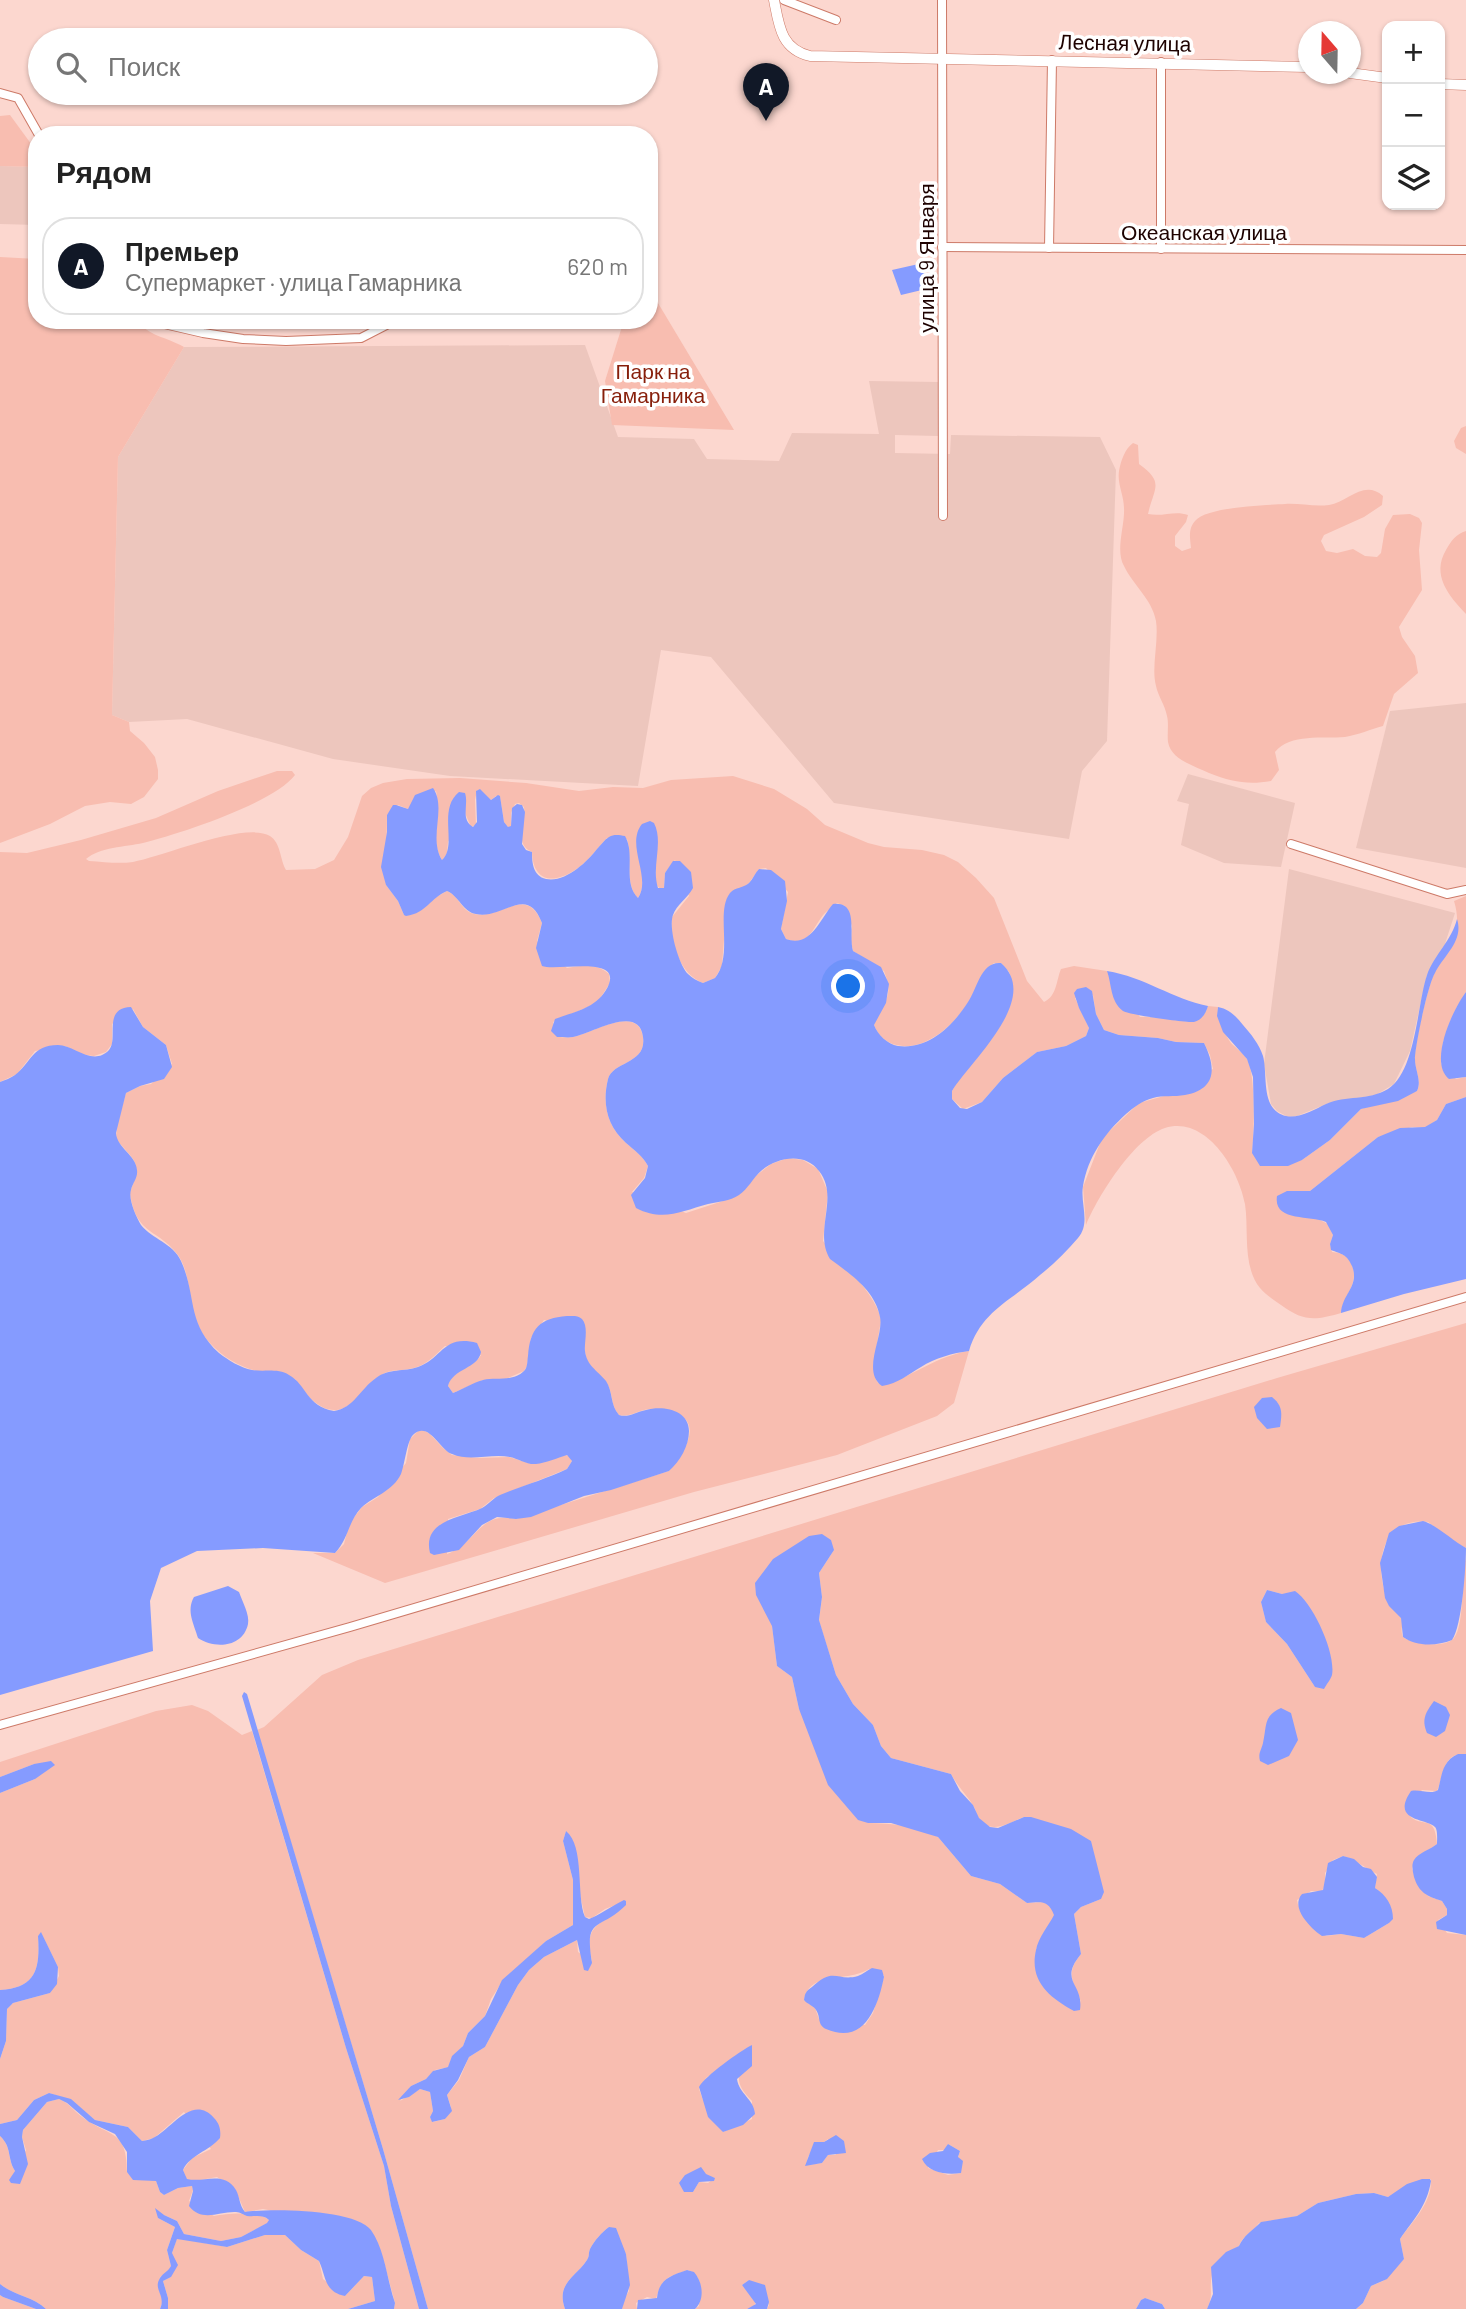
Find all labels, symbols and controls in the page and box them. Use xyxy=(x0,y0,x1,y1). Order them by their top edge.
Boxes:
north arrow xyxy=(1298,21,1361,84)
map controls xyxy=(1382,21,1445,210)
button: + xyxy=(1382,21,1445,84)
search box xyxy=(28,28,658,105)
street label: Лесная улица xyxy=(1059,28,1192,56)
icon: search xyxy=(52,48,90,86)
text: Поиск xyxy=(108,50,180,81)
pin: A xyxy=(743,63,789,121)
button: − xyxy=(1382,84,1445,147)
button: layers xyxy=(1382,147,1445,210)
text: Рядом xyxy=(56,153,152,189)
street label: улица 9 Января xyxy=(913,183,938,333)
street label: Океанская улица xyxy=(1121,219,1287,244)
text: Премьер xyxy=(125,235,239,266)
text: A xyxy=(73,252,89,280)
text: 620 m xyxy=(567,252,628,280)
text: Супермаркет · улица Гамарника xyxy=(125,268,462,296)
park label: Парк на Гамарника xyxy=(601,358,705,407)
your location xyxy=(831,969,865,1003)

